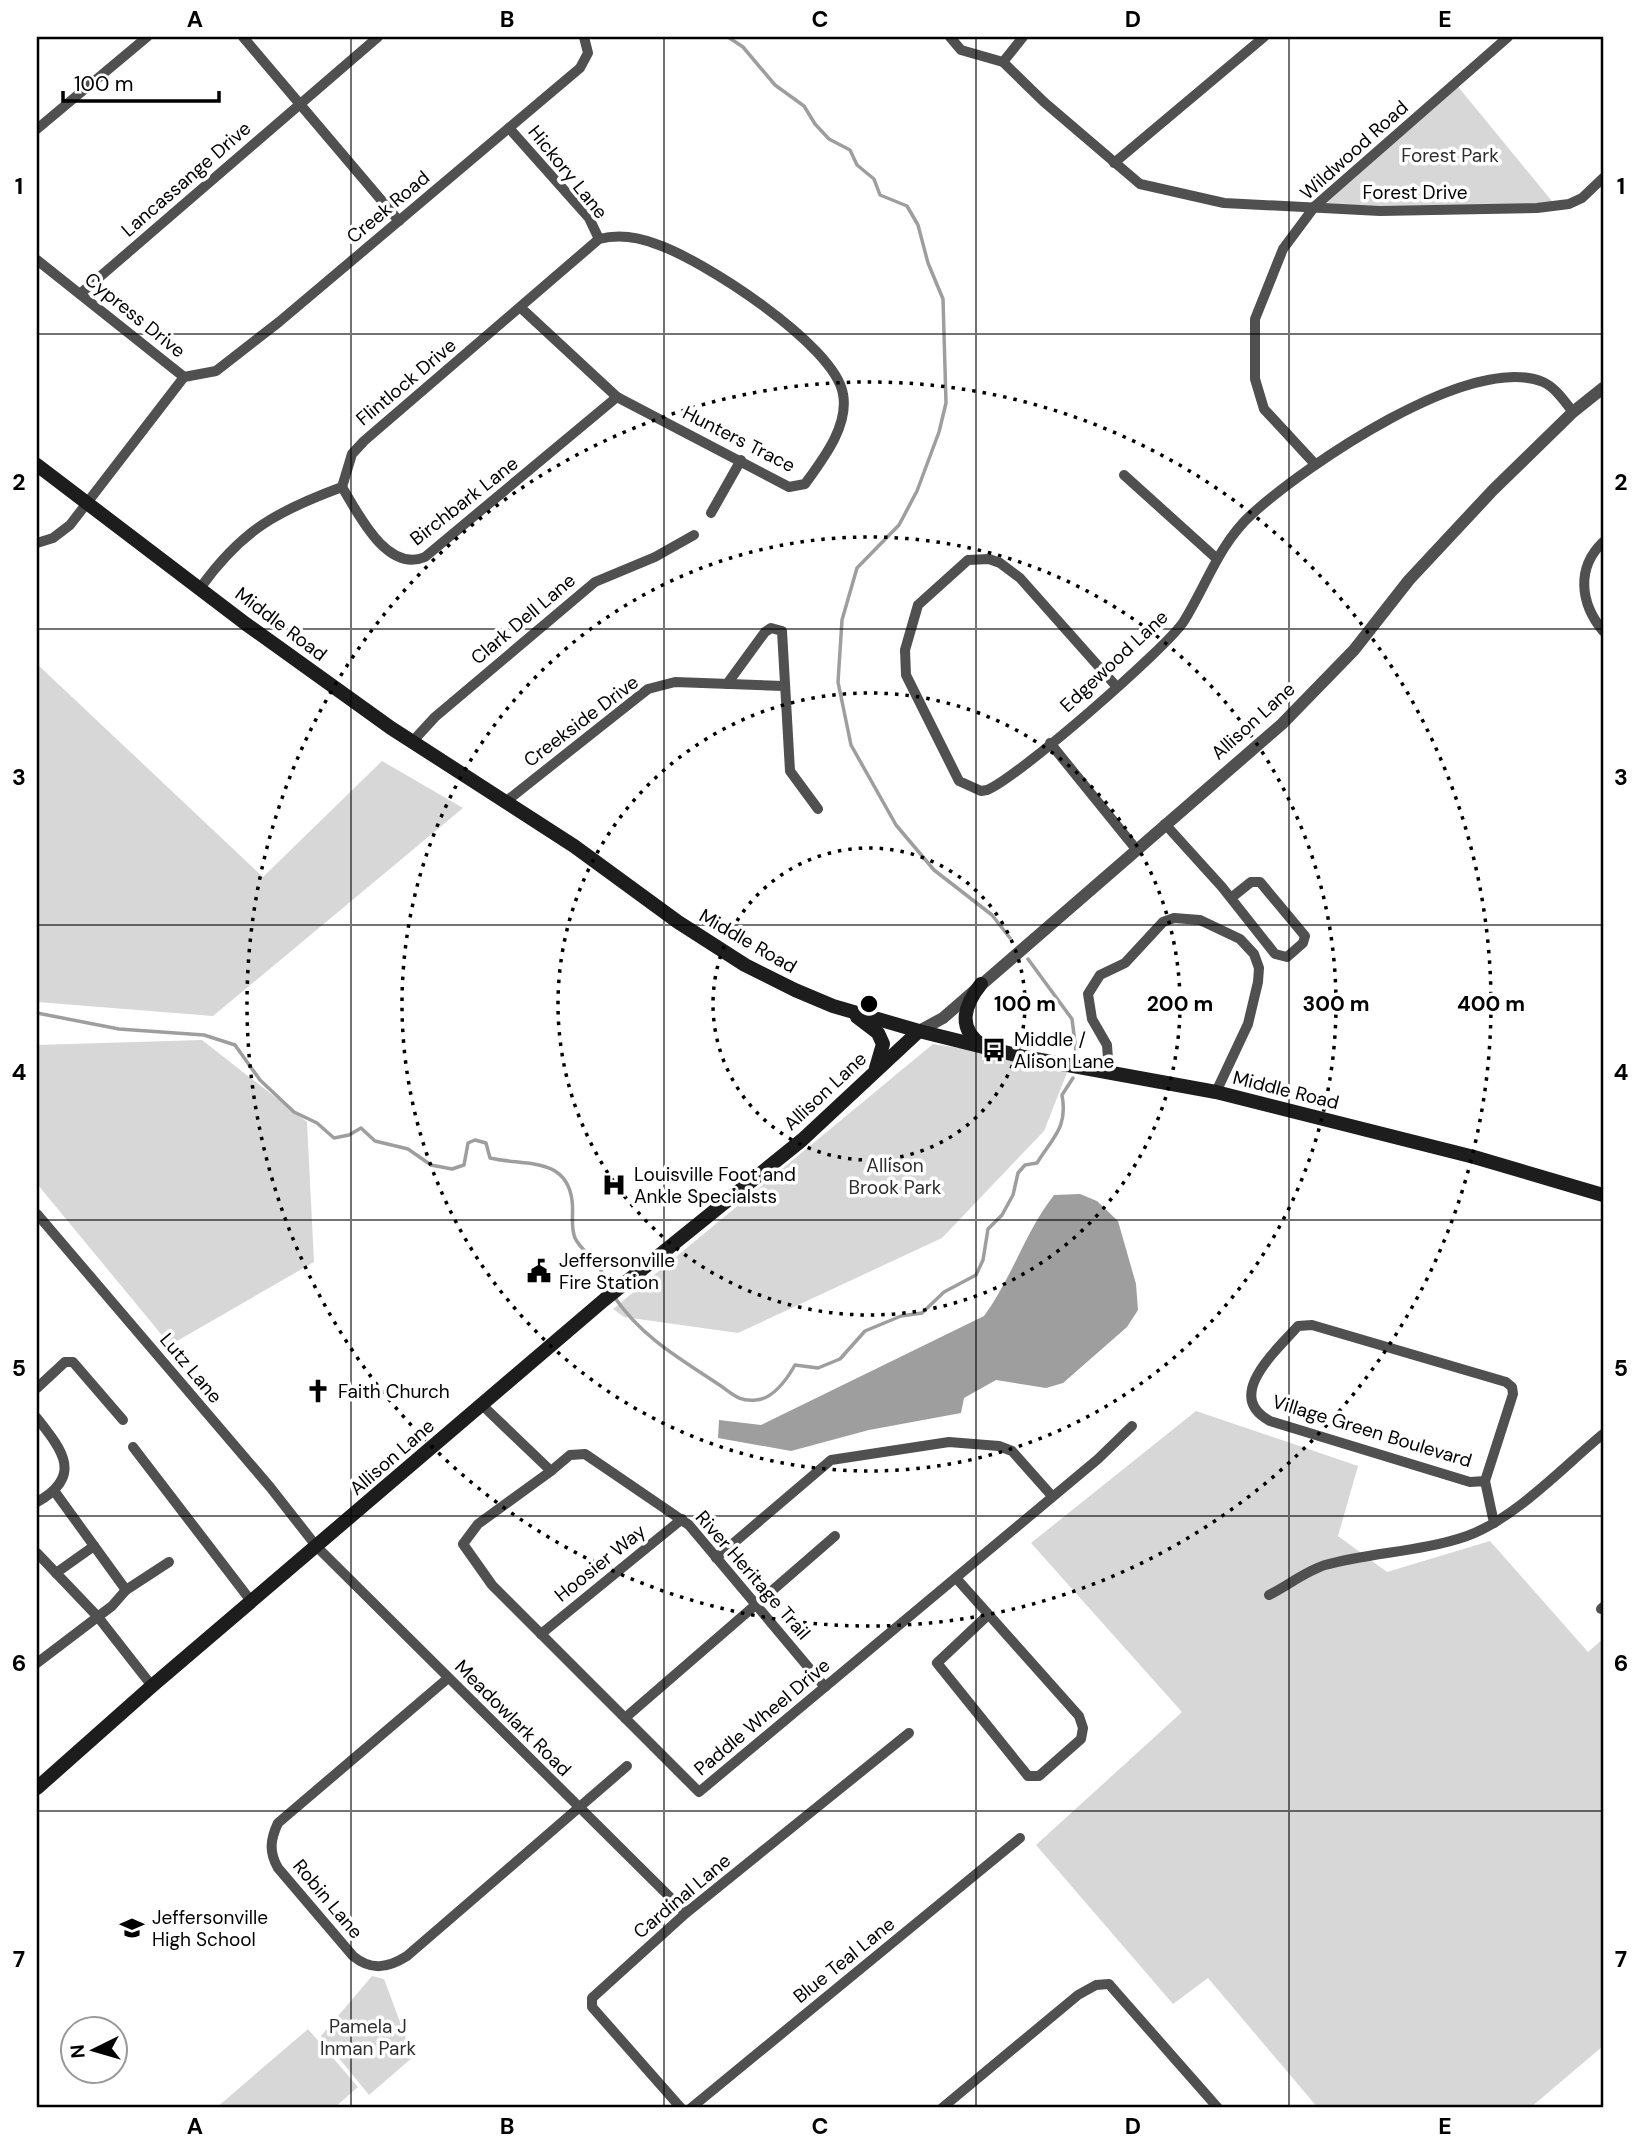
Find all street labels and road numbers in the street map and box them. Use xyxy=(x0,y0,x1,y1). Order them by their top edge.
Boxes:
street label: Wildwood Road xyxy=(1295,95,1413,205)
street label: Lancassange Drive xyxy=(116,116,256,242)
street label: Hickory Lane xyxy=(523,120,613,224)
street label: Creek Road xyxy=(341,165,435,249)
street label: Forest Drive xyxy=(1362,180,1468,205)
street label: Cypress Drive xyxy=(79,267,191,363)
street label: Flintlock Drive xyxy=(351,333,461,431)
street label: Hunters Trace xyxy=(679,400,799,478)
street label: Birchbark Lane xyxy=(405,451,523,551)
street label: Clark Dell Lane xyxy=(465,568,581,670)
street label: Middle Road xyxy=(230,581,332,667)
street label: Edgewood Lane xyxy=(1055,604,1173,718)
street label: Creekside Drive xyxy=(518,670,644,772)
street label: Allison Lane xyxy=(1206,677,1300,765)
street label: Middle Road xyxy=(695,903,801,979)
street label: Allison Lane xyxy=(778,1046,872,1136)
street label: Middle Road xyxy=(1230,1065,1342,1115)
street label: Lutz Lane xyxy=(154,1328,228,1408)
street label: Village Green Boulevard xyxy=(1269,1389,1475,1473)
street label: Allison Lane xyxy=(344,1413,440,1501)
street label: River Heritage Trail xyxy=(690,1505,816,1645)
street label: Hoosier Way xyxy=(549,1518,651,1607)
street label: Paddle Wheel Drive xyxy=(689,1653,835,1781)
street label: Meadowlark Road xyxy=(449,1654,577,1782)
street label: Cardinal Lane xyxy=(628,1848,736,1944)
street label: Robin Lane xyxy=(287,1854,369,1944)
street label: Blue Teal Lane xyxy=(788,1911,900,2009)

